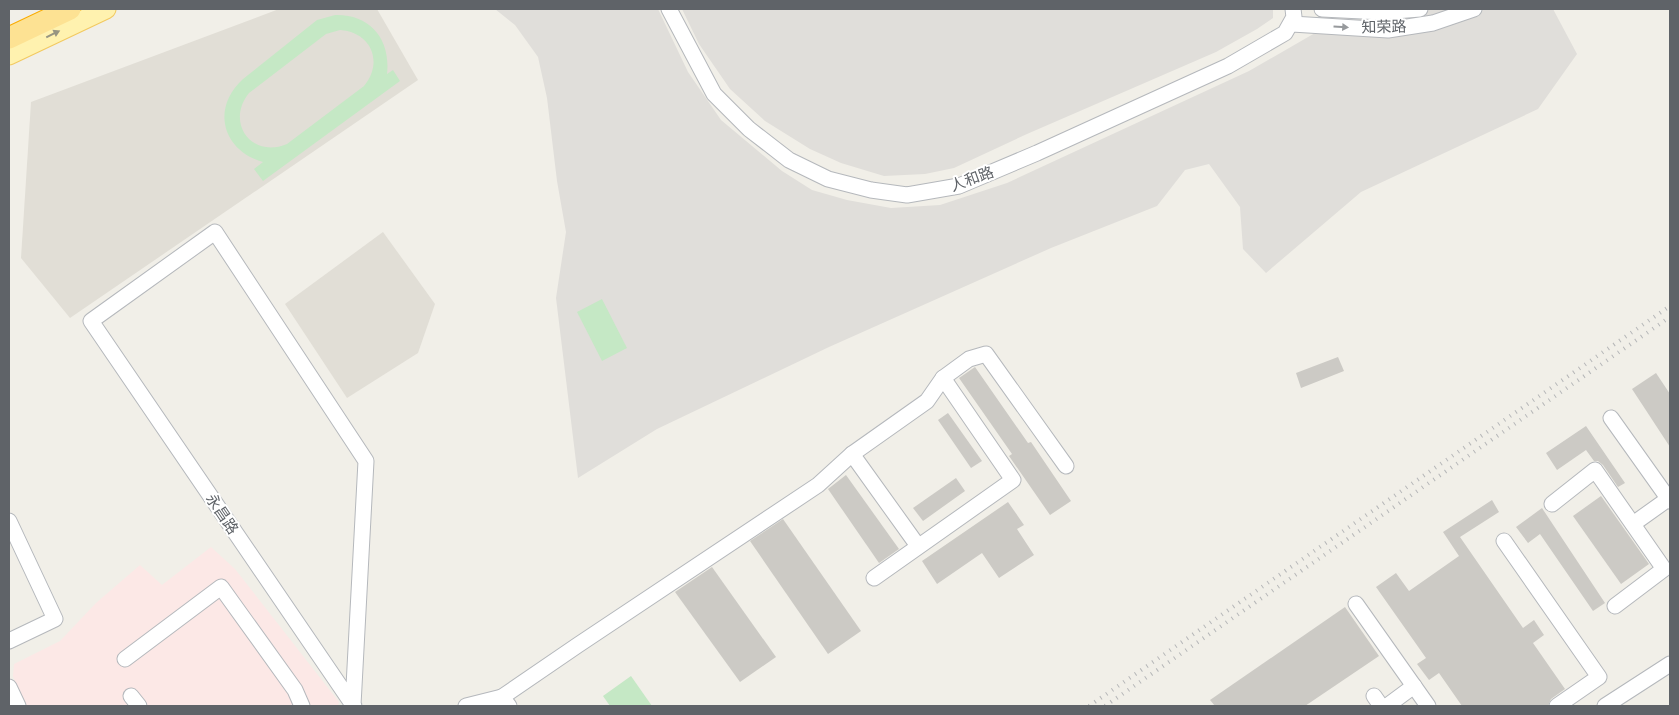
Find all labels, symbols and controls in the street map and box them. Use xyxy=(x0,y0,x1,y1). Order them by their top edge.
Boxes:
street label: 知荣路 xyxy=(1361,16,1407,37)
one-way arrow xyxy=(1333,23,1349,31)
one-way arrow xyxy=(46,30,60,38)
street label: 人和路 xyxy=(947,161,997,196)
street label: 永昌路 xyxy=(201,489,244,538)

